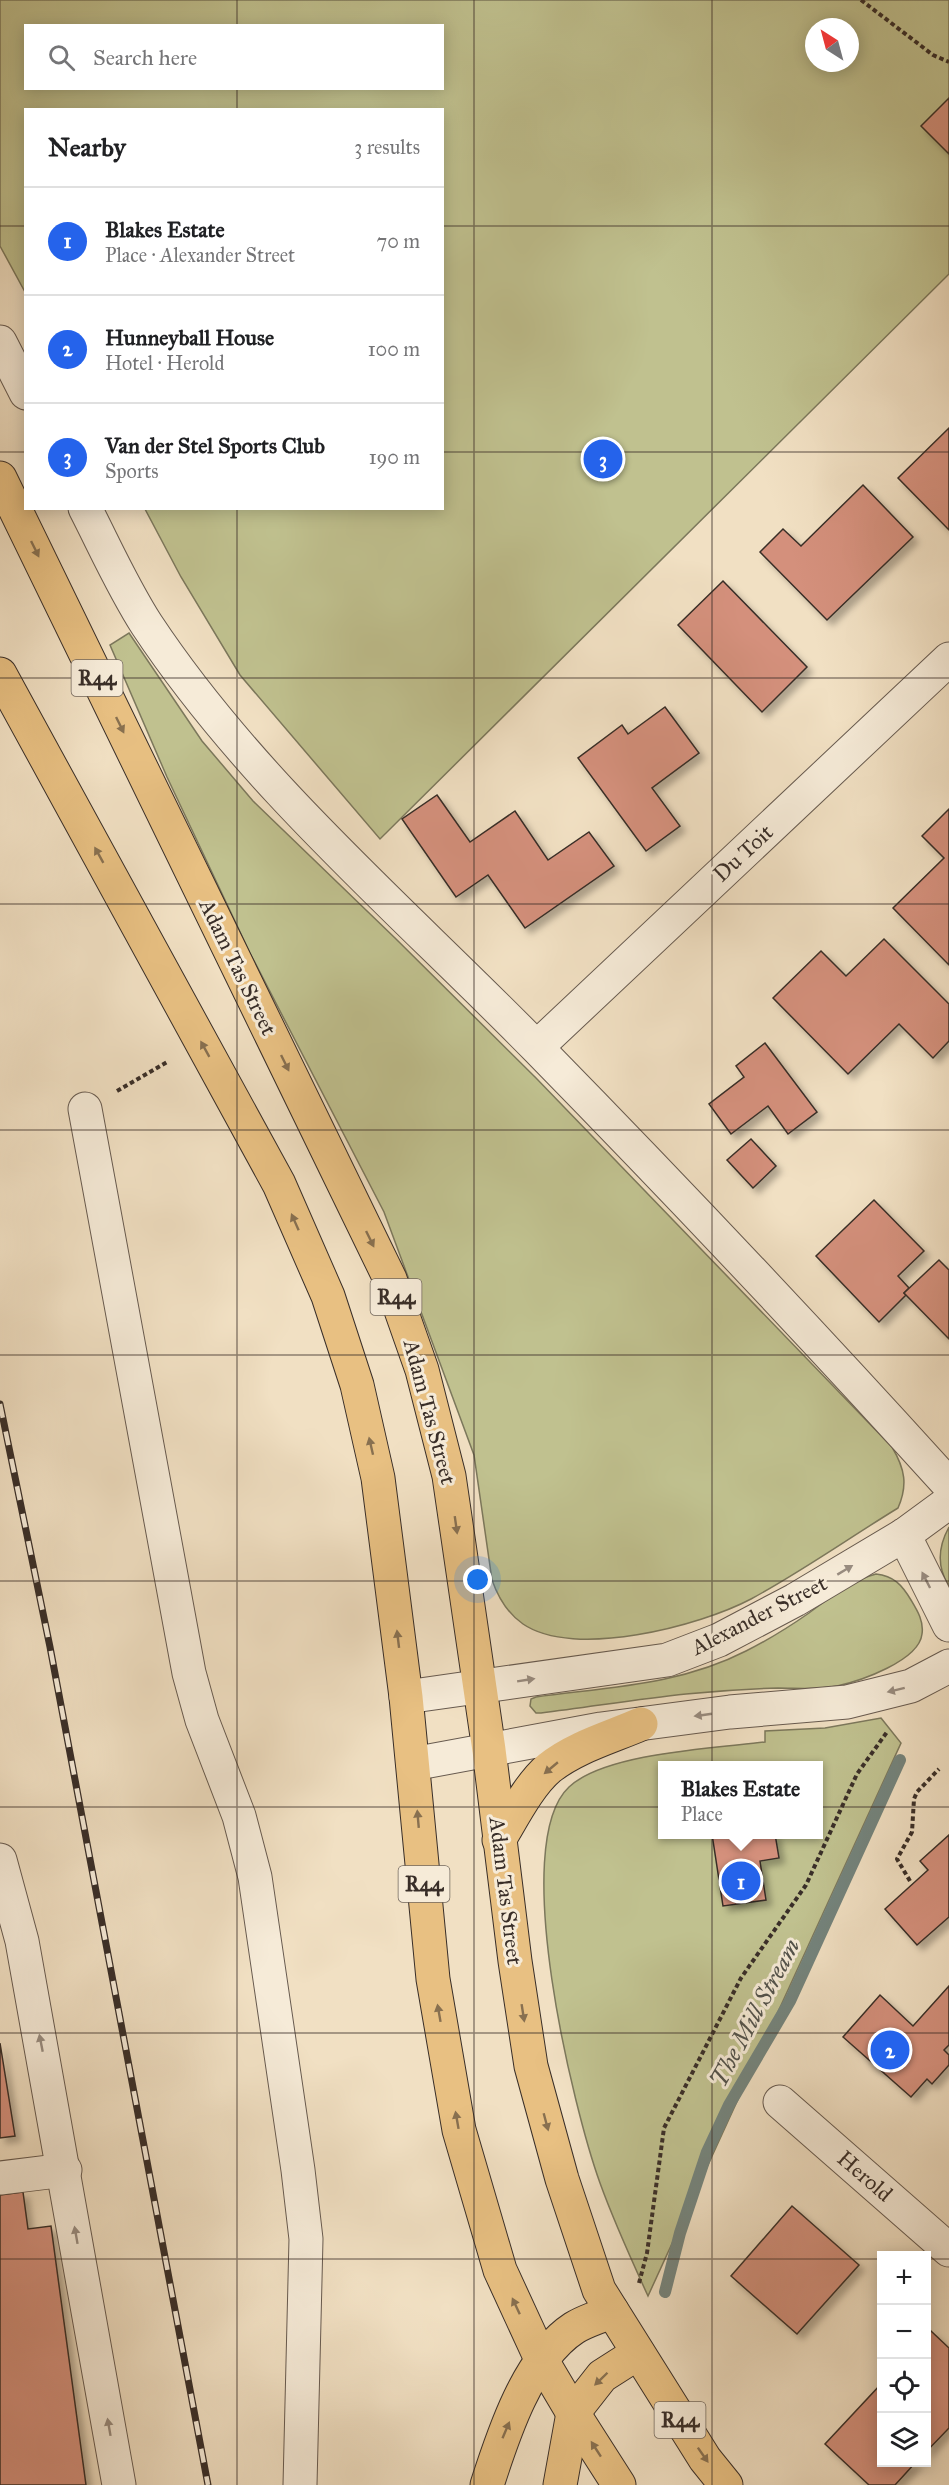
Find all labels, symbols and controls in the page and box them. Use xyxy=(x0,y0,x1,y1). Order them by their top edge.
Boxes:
north arrow xyxy=(805,18,859,72)
search box xyxy=(24,24,444,90)
icon: search xyxy=(45,41,78,74)
text: Search here xyxy=(93,44,197,71)
text: Nearby xyxy=(48,131,126,163)
text: 3 results xyxy=(354,135,420,159)
text: Blakes Estate xyxy=(105,216,225,243)
text: 1 xyxy=(64,229,71,253)
text: 70 m xyxy=(377,229,420,253)
text: Place · Alexander Street xyxy=(105,243,295,267)
text: Hunneyball House xyxy=(105,324,274,351)
text: 2 xyxy=(63,337,72,361)
text: 100 m xyxy=(368,337,420,361)
text: Hotel · Herold xyxy=(105,351,224,375)
text: Van der Stel Sports Club xyxy=(105,432,325,459)
pin: 3 xyxy=(584,436,622,482)
text: 3 xyxy=(64,445,72,469)
text: 190 m xyxy=(369,445,420,469)
text: Sports xyxy=(105,459,159,483)
one-way arrow xyxy=(30,541,39,558)
road number: R44 xyxy=(72,660,122,696)
one-way arrow xyxy=(115,716,125,733)
street label: Du Toit xyxy=(707,818,779,887)
one-way arrow xyxy=(94,846,104,863)
street label: Adam Tas Street xyxy=(193,893,283,1040)
one-way arrow xyxy=(200,1040,210,1057)
one-way arrow xyxy=(280,1055,290,1072)
one-way arrow xyxy=(290,1213,299,1231)
one-way arrow xyxy=(366,1230,375,1247)
road number: R44 xyxy=(370,1279,422,1315)
street label: Adam Tas Street xyxy=(397,1336,462,1488)
one-way arrow xyxy=(366,1436,375,1455)
one-way arrow xyxy=(451,1515,460,1534)
your location xyxy=(463,1565,492,1594)
one-way arrow xyxy=(837,1565,853,1576)
street label: Alexander Street xyxy=(686,1569,832,1661)
one-way arrow xyxy=(922,1571,932,1589)
one-way arrow xyxy=(394,1629,403,1648)
one-way arrow xyxy=(517,1675,536,1684)
one-way arrow xyxy=(887,1685,905,1695)
one-way arrow xyxy=(694,1711,713,1720)
popup xyxy=(658,1761,823,1839)
one-way arrow xyxy=(543,1762,559,1775)
text: Blakes Estate xyxy=(681,1775,800,1802)
text: Place xyxy=(681,1802,723,1826)
one-way arrow xyxy=(413,1809,423,1828)
street label: Adam Tas Street xyxy=(483,1815,528,1967)
pin: 1 xyxy=(722,1858,760,1904)
road number: R44 xyxy=(398,1866,450,1902)
water label: The Mill Stream xyxy=(703,1934,807,2092)
one-way arrow xyxy=(434,2003,443,2022)
one-way arrow xyxy=(518,2004,527,2023)
pin: 2 xyxy=(870,2028,910,2072)
one-way arrow xyxy=(36,2034,45,2053)
one-way arrow xyxy=(453,2111,462,2130)
one-way arrow xyxy=(542,2113,552,2131)
street label: Herold xyxy=(832,2145,898,2207)
one-way arrow xyxy=(71,2226,80,2245)
map controls xyxy=(877,2251,931,2467)
button: + xyxy=(877,2251,931,2305)
one-way arrow xyxy=(512,2297,521,2314)
button: − xyxy=(877,2305,931,2359)
button: locate xyxy=(877,2359,931,2413)
one-way arrow xyxy=(594,2372,609,2386)
road number: R44 xyxy=(654,2402,706,2438)
button: layers xyxy=(877,2413,931,2467)
one-way arrow xyxy=(105,2418,114,2437)
one-way arrow xyxy=(501,2421,510,2438)
one-way arrow xyxy=(591,2441,602,2457)
one-way arrow xyxy=(697,2447,709,2463)

